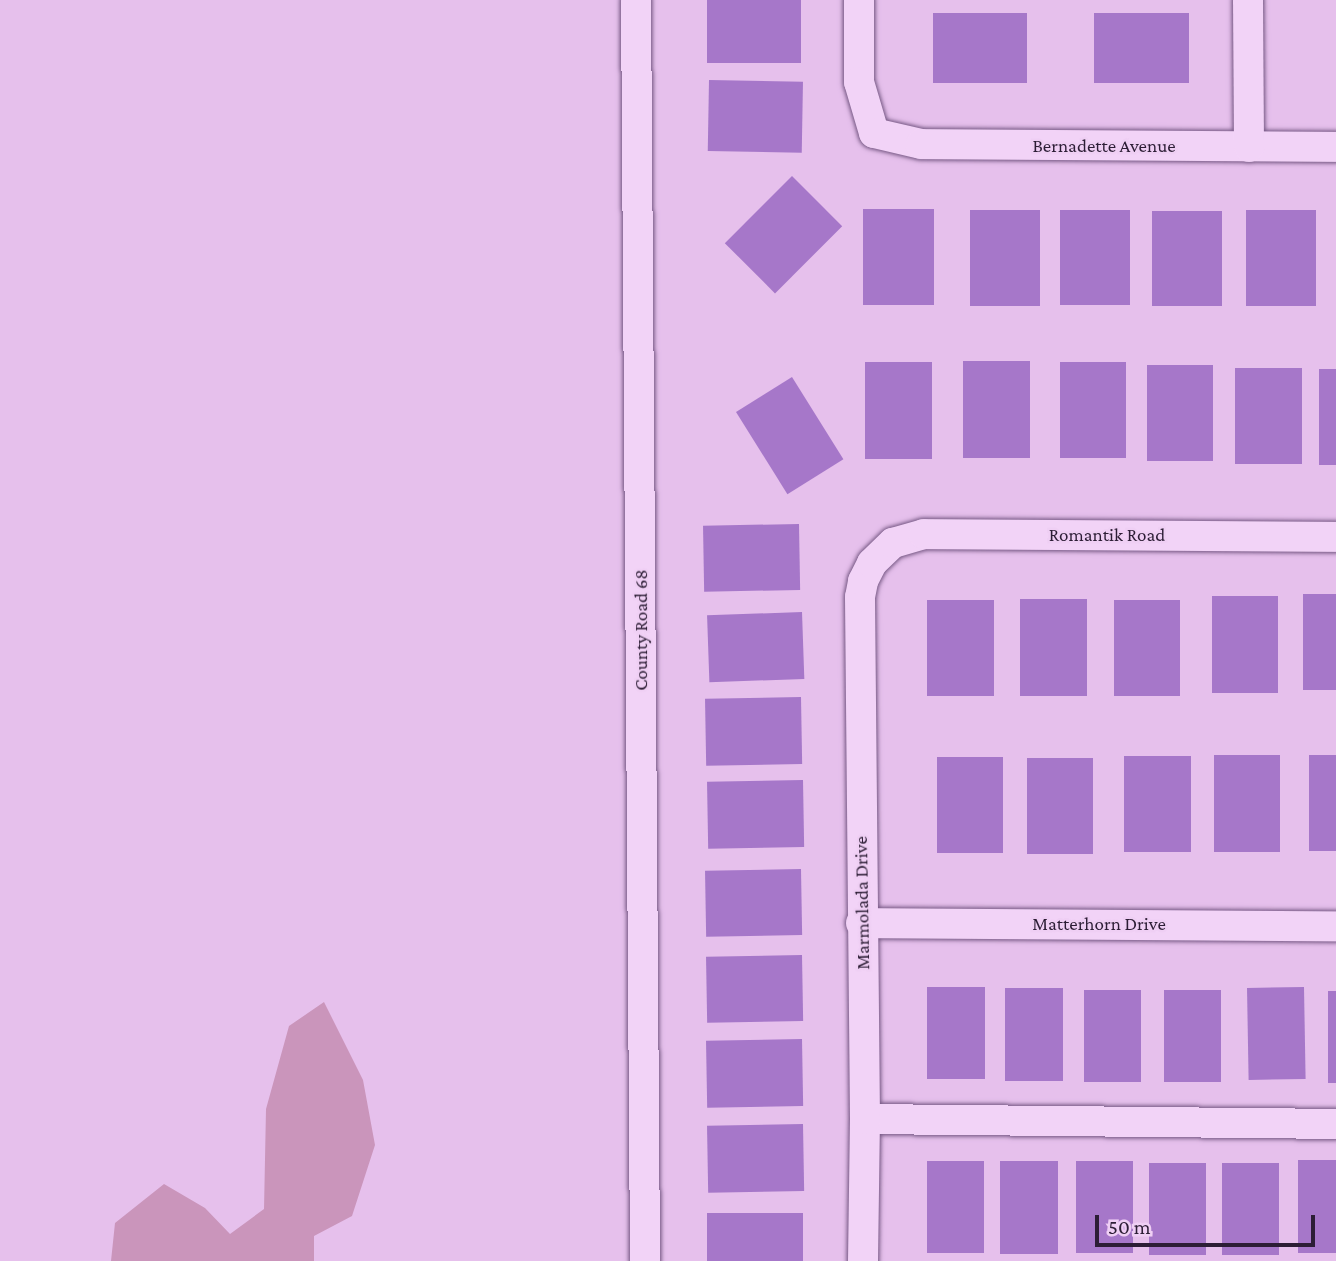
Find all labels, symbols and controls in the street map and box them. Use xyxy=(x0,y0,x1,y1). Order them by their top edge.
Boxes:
street label: Bernadette Avenue xyxy=(1032,135,1176,157)
street label: Romantik Road xyxy=(1049,524,1165,546)
street label: County Road 68 xyxy=(630,569,652,691)
street label: Marmolada Drive xyxy=(849,836,875,970)
street label: Matterhorn Drive xyxy=(1032,913,1166,935)
scale bar xyxy=(1098,1202,1318,1246)
text: 50 m xyxy=(1108,1215,1151,1239)

